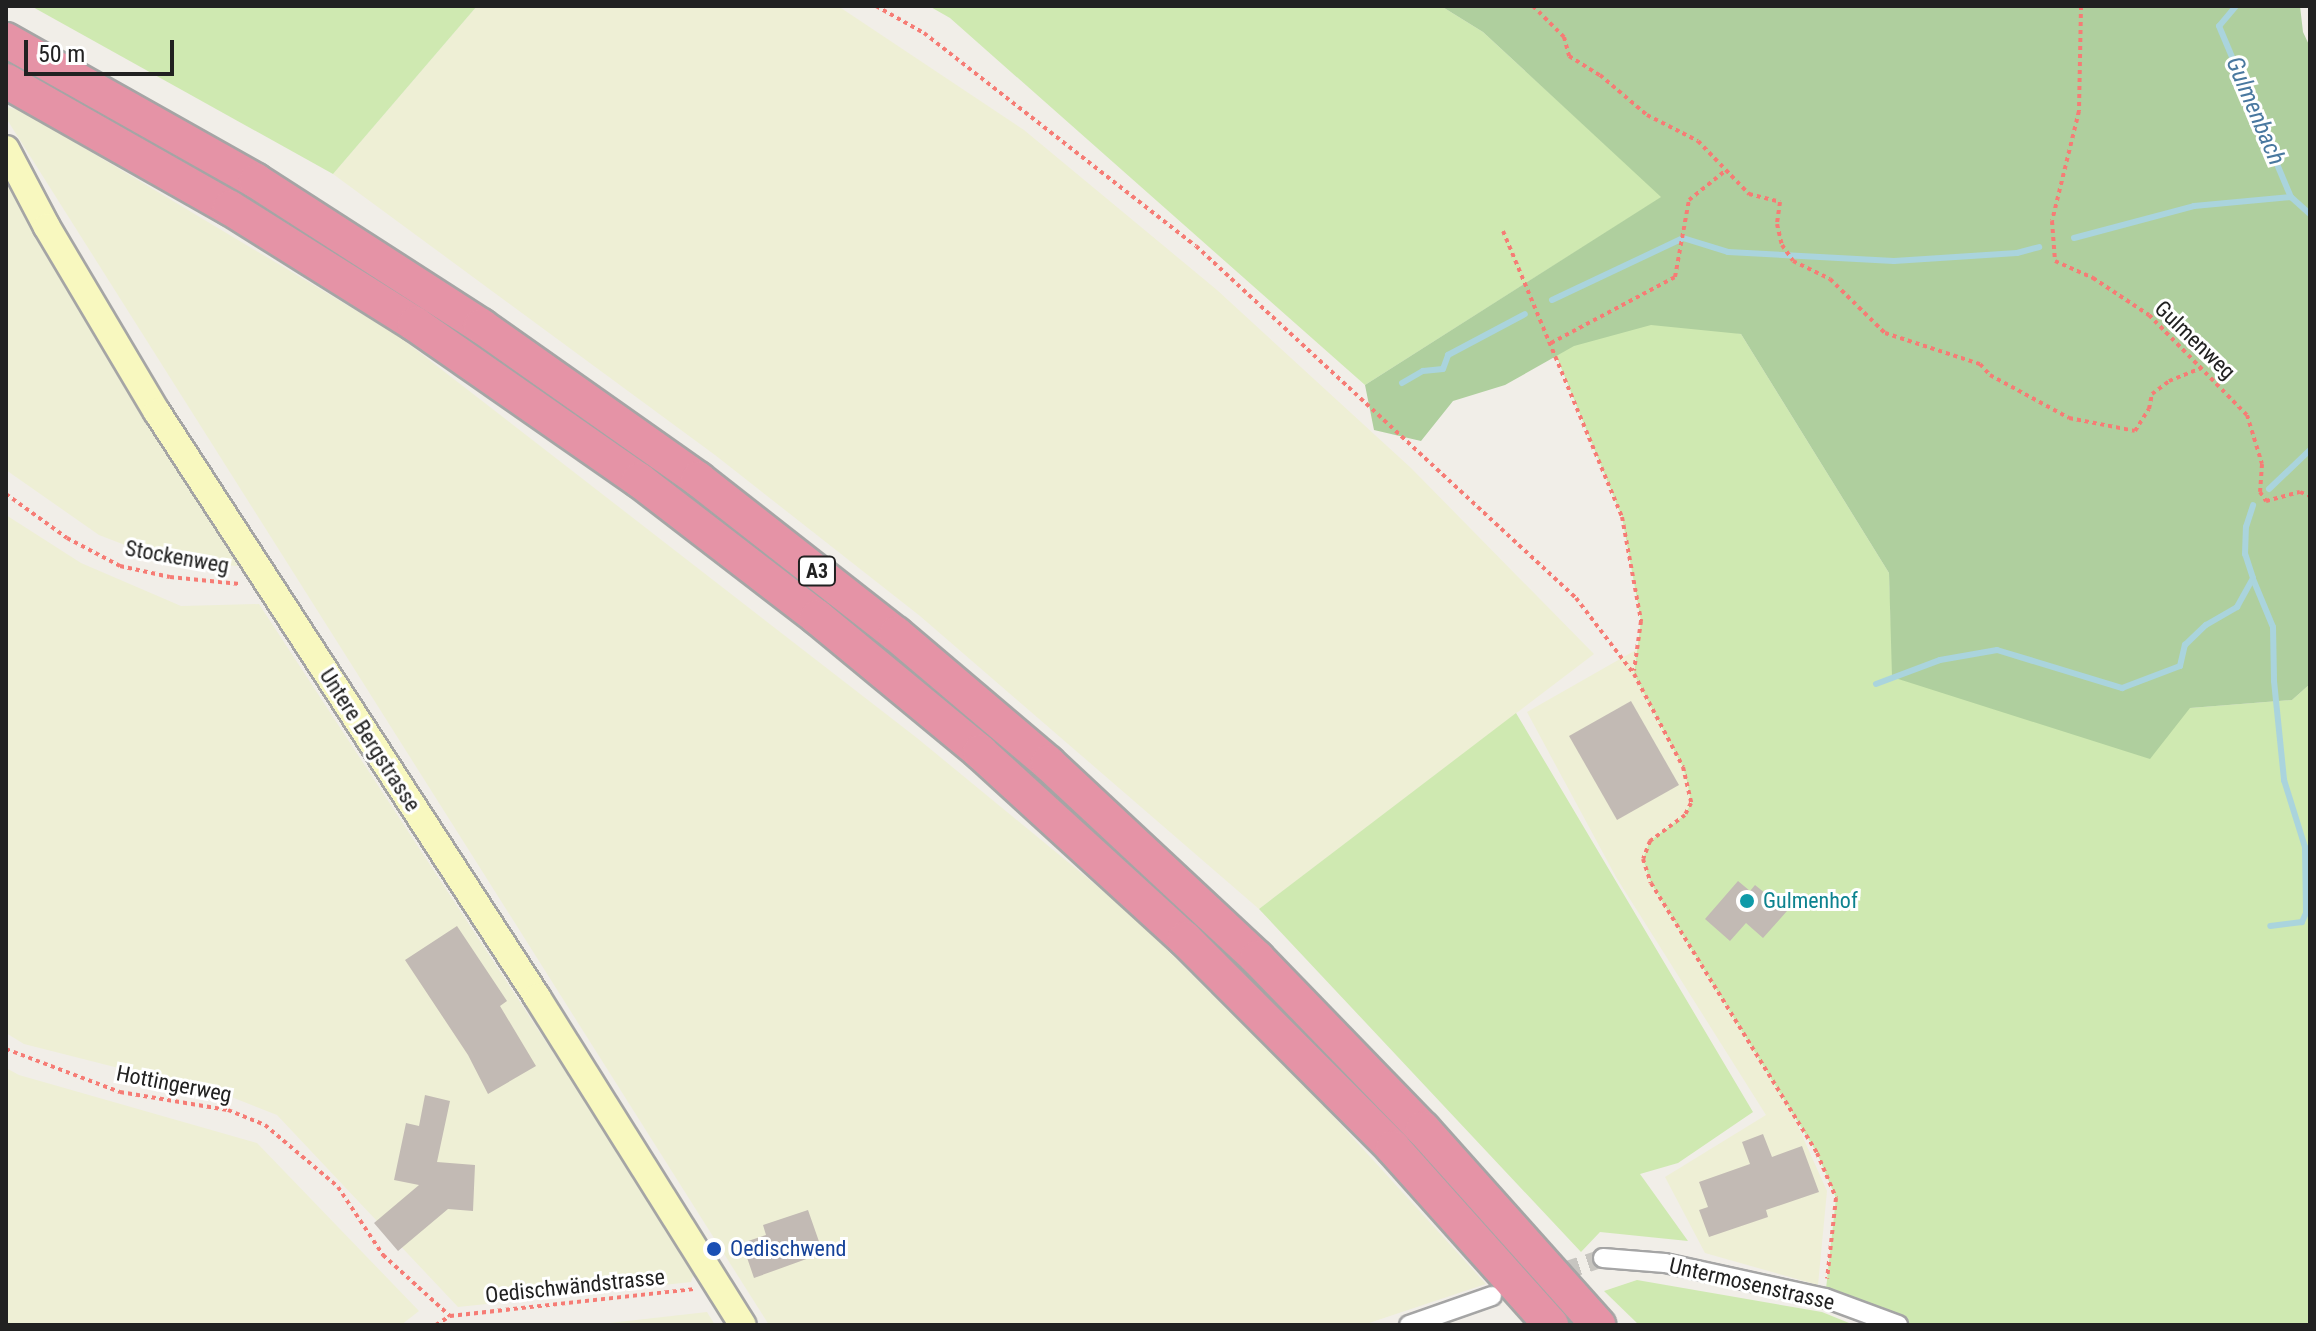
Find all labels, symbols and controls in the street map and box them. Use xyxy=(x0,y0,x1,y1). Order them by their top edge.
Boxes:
scale bar xyxy=(28,24,178,74)
text: 50 m xyxy=(38,40,85,68)
water label: Gulmenbach xyxy=(2219,53,2291,169)
street label: Gulmenweg xyxy=(2149,295,2241,385)
street label: Stockenweg xyxy=(123,535,231,579)
road number: A3 xyxy=(797,555,837,587)
street label: Untere Bergstrasse xyxy=(314,664,426,816)
place label: Gulmenhof xyxy=(1763,888,1858,914)
marker: Gulmenhof xyxy=(1738,892,1756,910)
street label: Hottingerweg xyxy=(114,1060,234,1108)
place label: Oedischwend xyxy=(730,1236,846,1262)
marker: Oedischwend xyxy=(705,1240,723,1258)
street label: Untermosenstrasse xyxy=(1667,1252,1837,1316)
street label: Oedischwändstrasse xyxy=(484,1263,666,1309)

